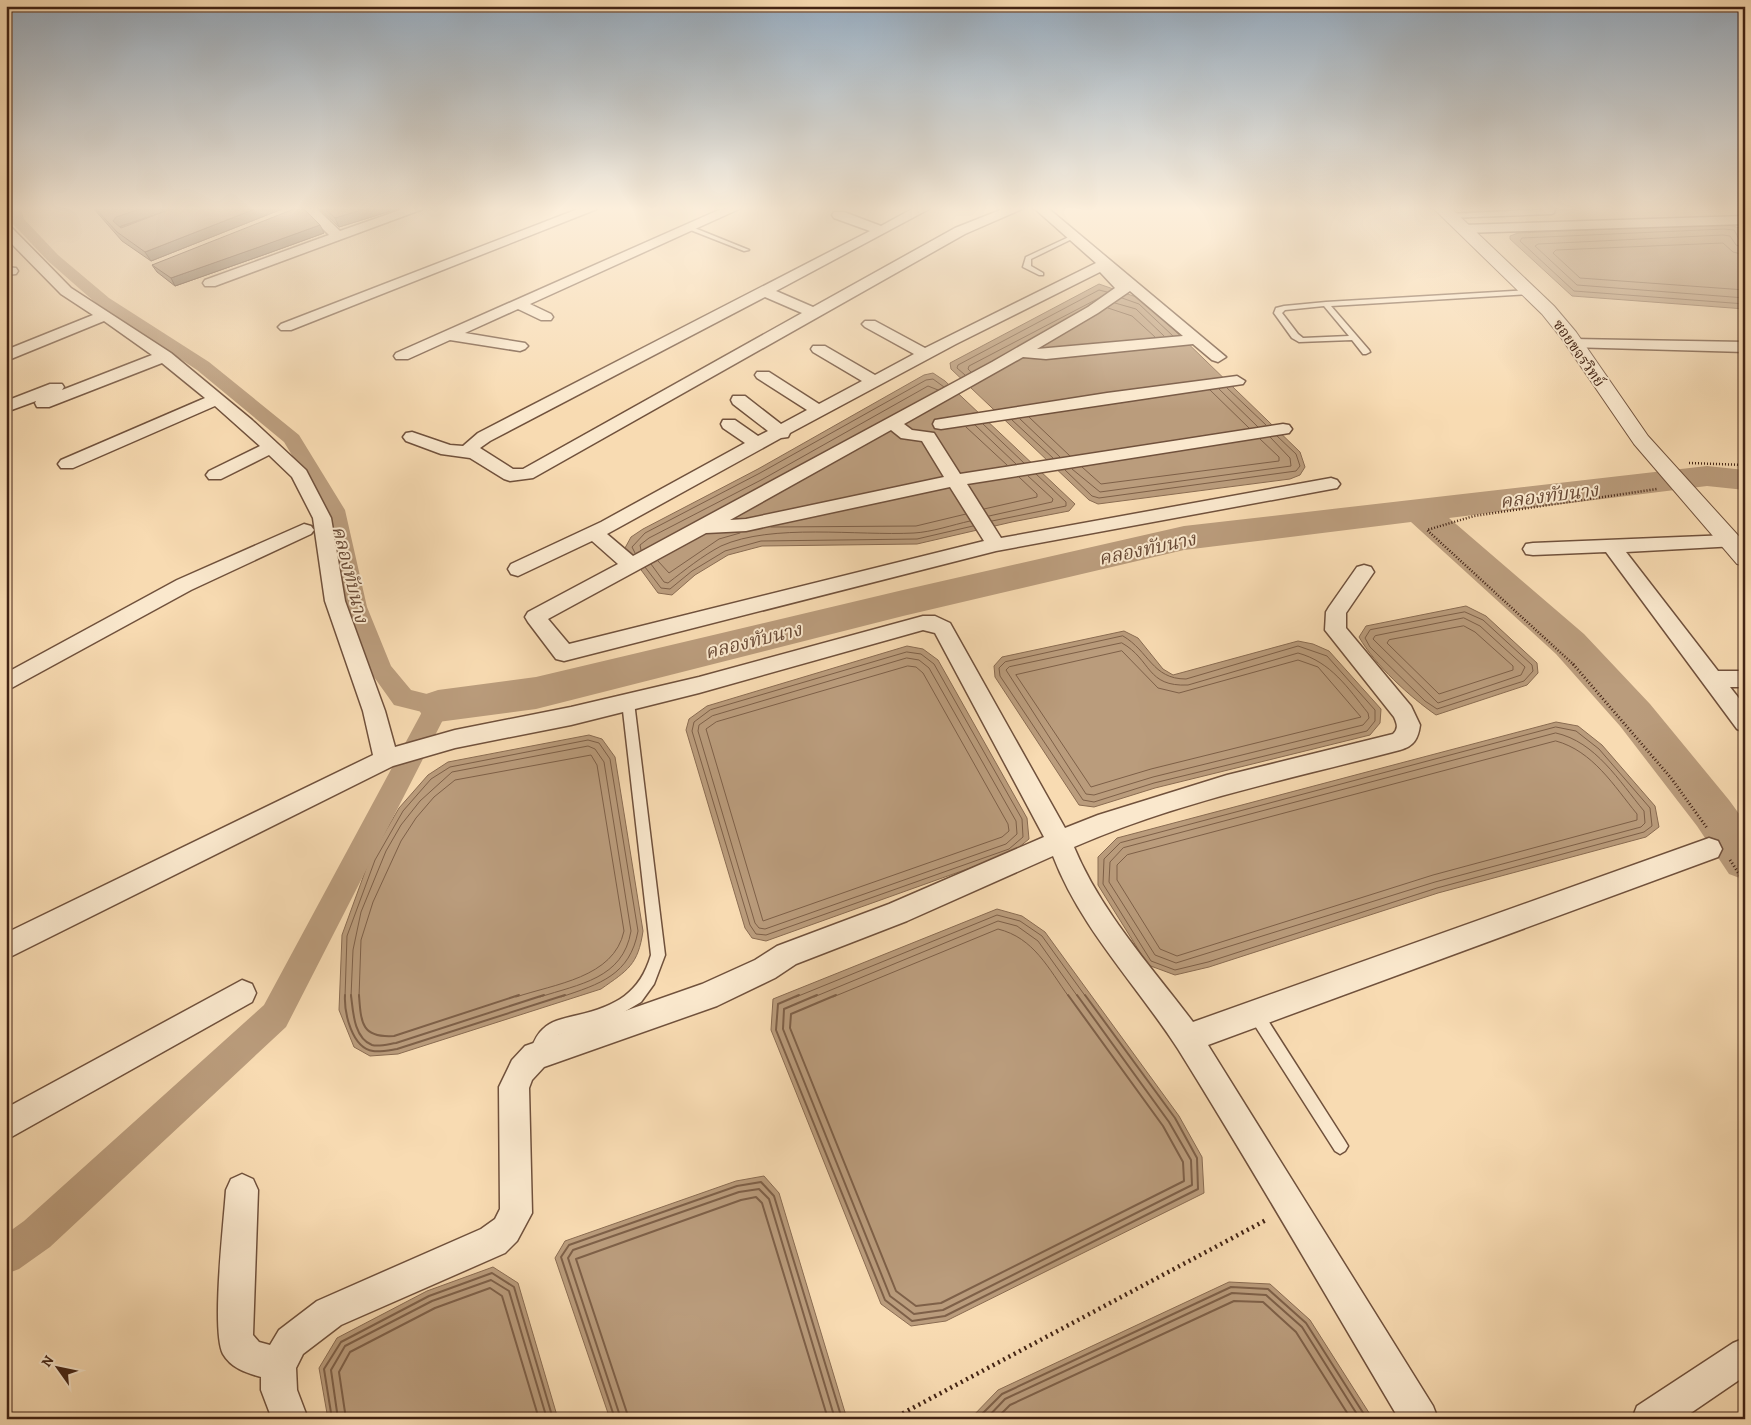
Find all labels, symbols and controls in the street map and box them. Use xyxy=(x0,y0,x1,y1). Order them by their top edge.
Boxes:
street label: ซอยขจรวิทย์ xyxy=(1549,315,1610,391)
water label: คลองทับนาง xyxy=(1498,477,1601,515)
water label: คลองทับนาง xyxy=(325,523,375,627)
water label: คลองทับนาง xyxy=(1096,526,1200,572)
water label: คลองทับนาง xyxy=(702,616,806,666)
north arrow xyxy=(32,1342,82,1392)
text: N xyxy=(37,1352,58,1371)

